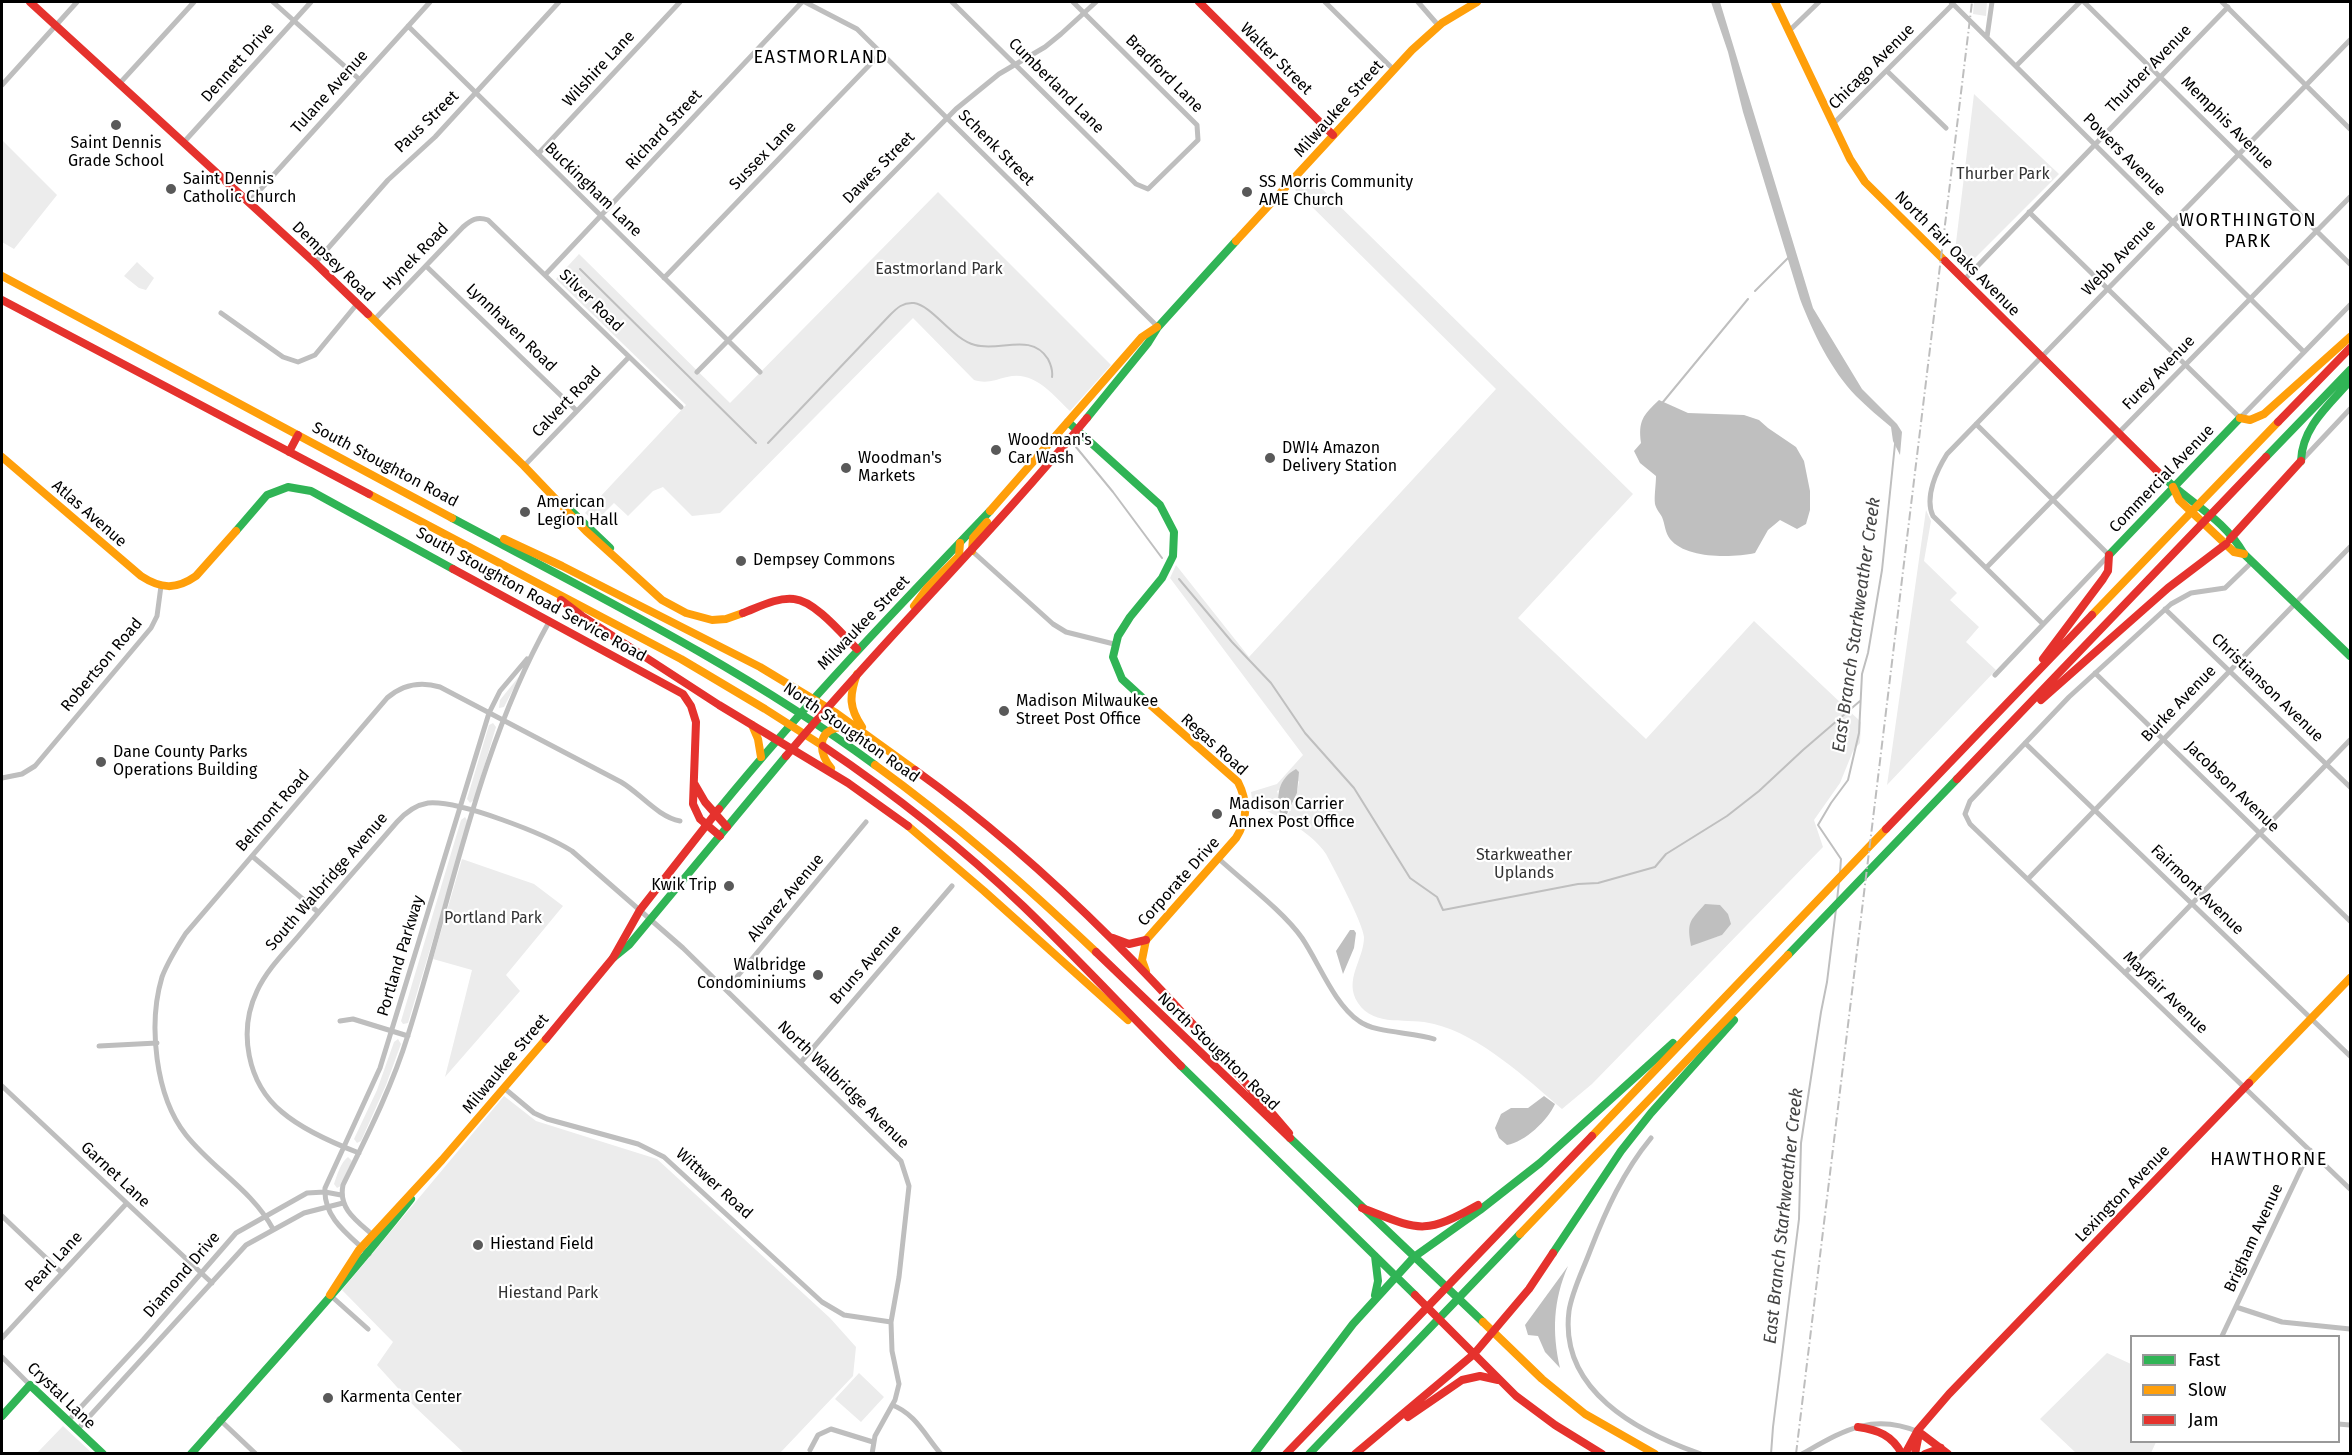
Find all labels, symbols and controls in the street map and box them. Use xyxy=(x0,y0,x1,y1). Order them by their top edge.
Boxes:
street label: Dennett Drive xyxy=(197,19,279,107)
street label: Walter Street xyxy=(1236,19,1316,99)
street label: Chicago Avenue xyxy=(1825,20,1919,114)
street label: Thurber Avenue xyxy=(2102,21,2196,117)
street label: Wilshire Lane xyxy=(559,27,639,111)
street label: Bradford Lane xyxy=(1121,31,1207,117)
street label: Cumberland Lane xyxy=(1004,34,1108,138)
street label: Tulane Avenue xyxy=(288,46,372,138)
district label: EASTMORLAND xyxy=(753,47,889,69)
street label: Milwaukee Street xyxy=(1290,56,1388,162)
street label: Memphis Avenue xyxy=(2177,73,2277,173)
street label: Richard Street xyxy=(622,86,706,174)
street label: Paus Street xyxy=(391,87,463,157)
street label: Schenk Street xyxy=(954,106,1038,190)
street label: Powers Avenue xyxy=(2079,110,2169,200)
marker: Saint Dennis Grade School xyxy=(109,118,123,132)
street label: Sussex Lane xyxy=(726,118,800,194)
street label: Dawes Street xyxy=(839,128,919,208)
place label: Saint Dennis Grade School xyxy=(68,134,164,172)
street label: Buckingham Lane xyxy=(540,139,646,241)
park label: Thurber Park xyxy=(1956,165,2050,185)
place label: Saint Dennis Catholic Church xyxy=(183,170,296,208)
place label: SS Morris Community AME Church xyxy=(1259,173,1413,211)
marker: Saint Dennis Catholic Church xyxy=(164,182,178,196)
marker: SS Morris Community AME Church xyxy=(1240,185,1254,199)
street label: North Fair Oaks Avenue xyxy=(1890,187,2024,321)
district label: WORTHINGTON PARK xyxy=(2179,210,2317,252)
street label: Webb Avenue xyxy=(2078,216,2160,300)
street label: Dempsey Road xyxy=(288,218,378,306)
street label: Hynek Road xyxy=(379,219,453,295)
park label: Eastmorland Park xyxy=(875,260,1003,280)
street label: Silver Road xyxy=(555,266,627,336)
street label: Lynnhaven Road xyxy=(462,280,560,376)
street label: Furey Avenue xyxy=(2119,332,2199,414)
street label: Calvert Road xyxy=(528,362,606,442)
street label: South Stoughton Road xyxy=(309,418,461,512)
street label: Commercial Avenue xyxy=(2106,421,2218,537)
place label: Woodman's Car Wash xyxy=(1008,431,1092,469)
place label: DWI4 Amazon Delivery Station xyxy=(1282,439,1397,477)
marker: Woodman's Car Wash xyxy=(989,443,1003,457)
place label: Woodman's Markets xyxy=(858,449,942,487)
marker: DWI4 Amazon Delivery Station xyxy=(1263,451,1277,465)
marker: Woodman's Markets xyxy=(839,461,853,475)
street label: Atlas Avenue xyxy=(48,476,130,552)
place label: American Legion Hall xyxy=(537,493,618,531)
water label: East Branch Starkweather Creek xyxy=(1828,496,1886,754)
marker: American Legion Hall xyxy=(518,505,532,519)
street label: South Stoughton Road Service Road xyxy=(413,524,649,666)
place label: Dempsey Commons xyxy=(753,551,895,571)
marker: Dempsey Commons xyxy=(734,554,748,568)
street label: Milwaukee Street xyxy=(814,572,914,674)
street label: Robertson Road xyxy=(57,614,147,716)
street label: Christianson Avenue xyxy=(2207,630,2327,746)
street label: Burke Avenue xyxy=(2138,662,2220,746)
street label: North Stoughton Road xyxy=(779,679,923,787)
place label: Madison Milwaukee Street Post Office xyxy=(1016,692,1158,730)
marker: Madison Milwaukee Street Post Office xyxy=(997,704,1011,718)
street label: Regas Road xyxy=(1177,710,1251,780)
street label: Jacobson Avenue xyxy=(2181,737,2283,837)
place label: Dane County Parks Operations Building xyxy=(113,743,257,781)
marker: Dane County Parks Operations Building xyxy=(94,755,108,769)
street label: Belmont Road xyxy=(232,766,314,856)
place label: Madison Carrier Annex Post Office xyxy=(1229,795,1355,833)
marker: Madison Carrier Annex Post Office xyxy=(1210,807,1224,821)
street label: South Walbridge Avenue xyxy=(262,809,392,955)
street label: Corporate Drive xyxy=(1134,833,1224,931)
street label: Fairmont Avenue xyxy=(2147,841,2247,939)
park label: Starkweather Uplands xyxy=(1476,846,1572,884)
street label: Alvarez Avenue xyxy=(744,850,828,946)
place label: Kwik Trip xyxy=(651,876,717,896)
marker: Kwik Trip xyxy=(722,879,736,893)
street label: Portland Parkway xyxy=(373,893,429,1019)
park label: Portland Park xyxy=(444,909,542,929)
street label: Bruns Avenue xyxy=(826,921,906,1009)
street label: Mayfair Avenue xyxy=(2119,948,2211,1038)
place label: Walbridge Condominiums xyxy=(697,956,806,994)
marker: Walbridge Condominiums xyxy=(811,968,825,982)
street label: North Stoughton Road xyxy=(1153,989,1283,1115)
street label: Milwaukee Street xyxy=(459,1010,553,1118)
street label: North Walbridge Avenue xyxy=(773,1017,913,1153)
water label: East Branch Starkweather Creek xyxy=(1760,1087,1808,1345)
street label: Garnet Lane xyxy=(76,1138,154,1212)
street label: Lexington Avenue xyxy=(2072,1141,2174,1247)
street label: Wittwer Road xyxy=(672,1144,756,1224)
district label: HAWTHORNE xyxy=(2210,1149,2328,1171)
street label: Brigham Avenue xyxy=(2220,1181,2288,1295)
street label: Pearl Lane xyxy=(21,1228,87,1296)
street label: Diamond Drive xyxy=(140,1228,224,1322)
place label: Hiestand Field xyxy=(490,1235,594,1255)
marker: Hiestand Field xyxy=(471,1238,485,1252)
park label: Hiestand Park xyxy=(498,1284,598,1304)
legend xyxy=(2130,1335,2340,1443)
text: Fast xyxy=(2188,1349,2220,1371)
street label: Crystal Lane xyxy=(23,1359,99,1433)
text: Slow xyxy=(2188,1379,2226,1401)
place label: Karmenta Center xyxy=(340,1388,462,1408)
marker: Karmenta Center xyxy=(321,1391,335,1405)
text: Jam xyxy=(2188,1409,2219,1431)

